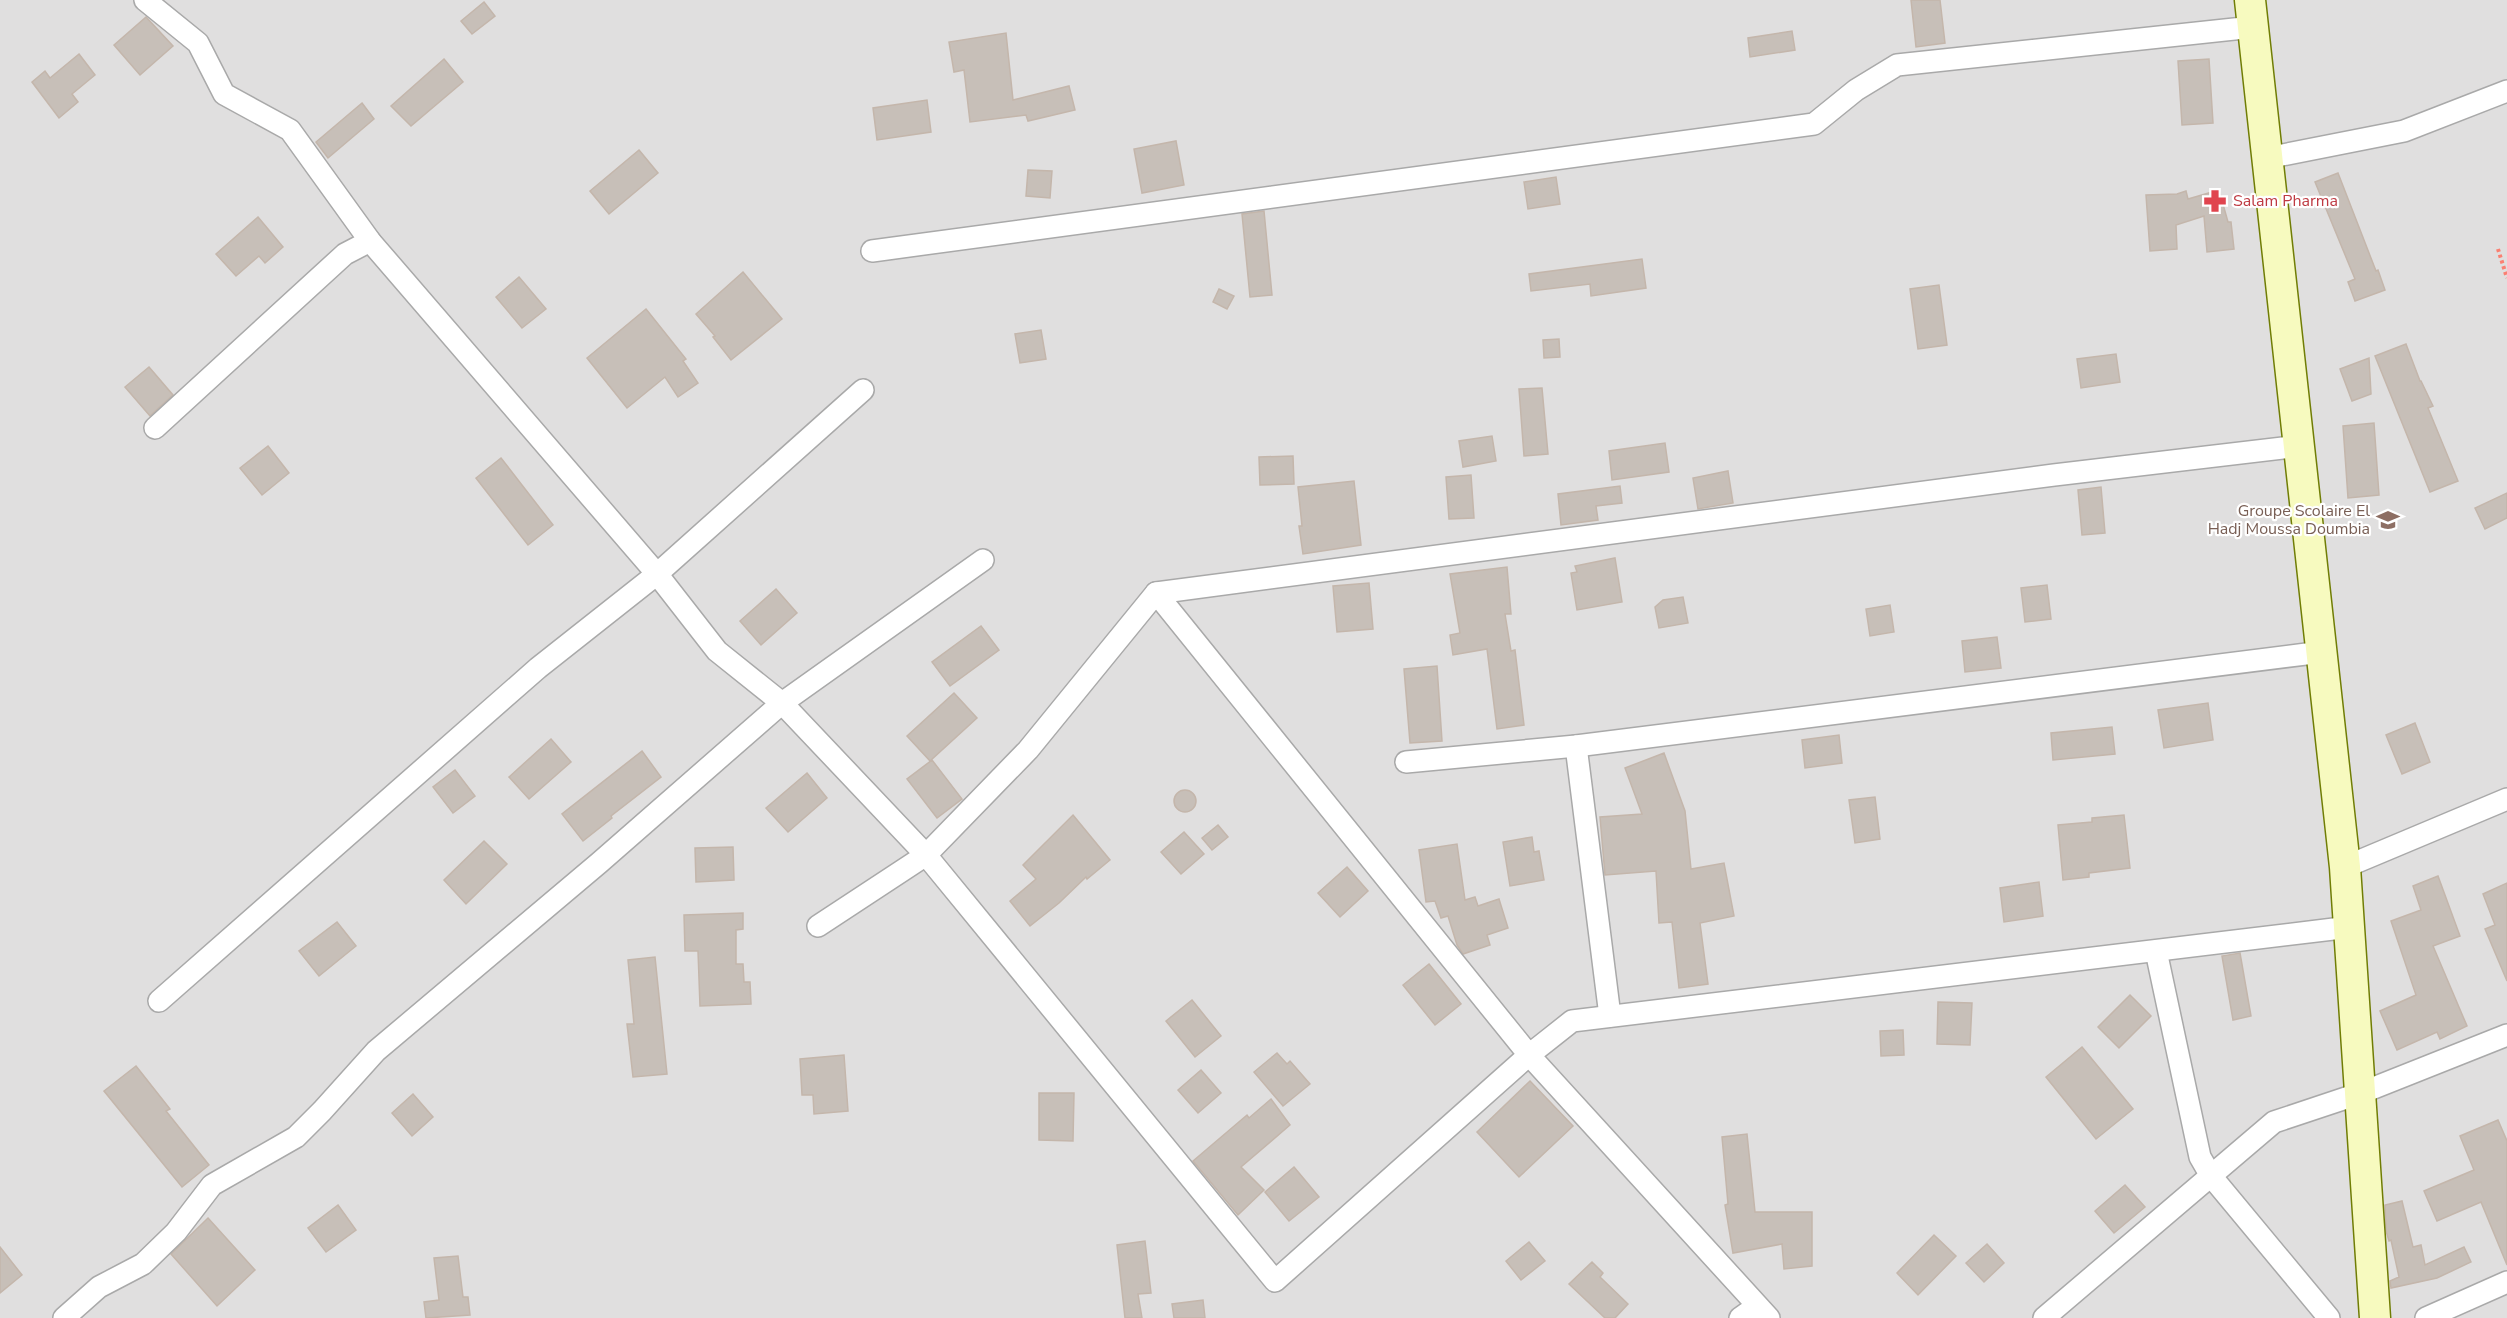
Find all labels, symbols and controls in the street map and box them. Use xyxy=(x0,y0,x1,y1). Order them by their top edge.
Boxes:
pharmacy icon: Salam Pharma xyxy=(2202,188,2228,214)
place label: Salam Pharma xyxy=(2233,190,2338,212)
place label: Groupe Scolaire El Hadj Moussa Doumbia xyxy=(2208,500,2370,540)
school or university icon: Groupe Scolaire El Hadj Moussa Doumbia xyxy=(2375,507,2401,533)

